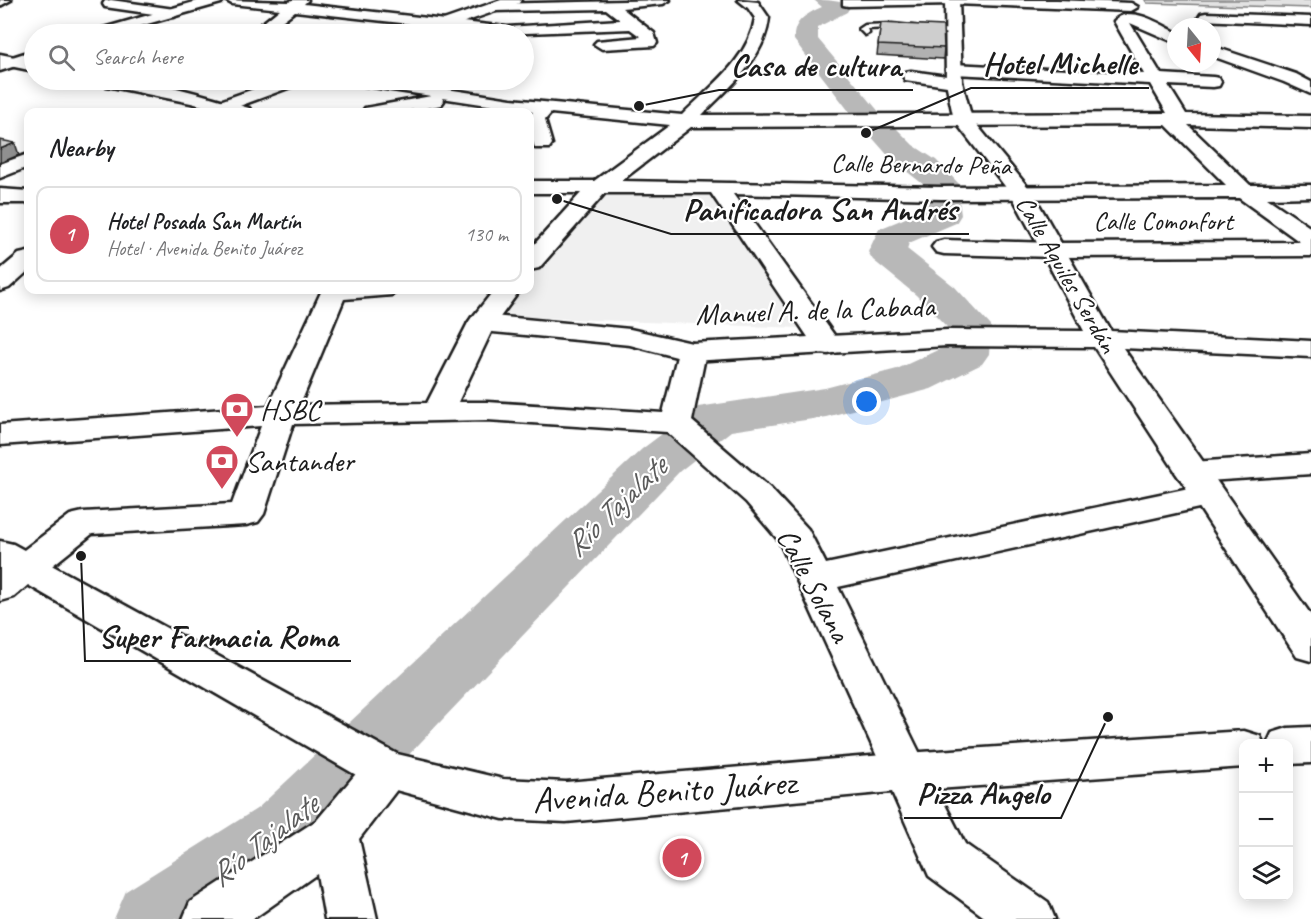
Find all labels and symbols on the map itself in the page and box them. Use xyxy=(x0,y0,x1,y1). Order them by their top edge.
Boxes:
north arrow xyxy=(1167,18,1221,72)
callout: Hotel Michelle xyxy=(971,38,1149,88)
callout: Casa de cultura xyxy=(719,40,913,90)
text: Hotel Michelle xyxy=(983,43,1140,84)
text: Casa de cultura xyxy=(731,45,904,86)
street label: Calle Bernardo Peña xyxy=(831,146,1013,183)
callout: Panificadora San Andrés xyxy=(671,184,969,234)
text: Panificadora San Andrés xyxy=(683,189,960,230)
street label: Calle Aquiles Serdán xyxy=(1008,190,1126,360)
street label: Calle Comonfort xyxy=(1093,205,1235,238)
street label: Manuel A. de la Cabada xyxy=(695,287,937,333)
your location xyxy=(852,387,881,416)
place label: HSBC xyxy=(260,390,323,428)
bank icon: HSBC xyxy=(219,391,255,438)
place label: Santander xyxy=(245,442,356,480)
bank icon: Santander xyxy=(204,443,240,490)
water label: Río Tajalate xyxy=(555,444,679,565)
street label: Calle Solana xyxy=(768,522,861,650)
callout: Super Farmacia Roma xyxy=(85,611,351,661)
text: Super Farmacia Roma xyxy=(98,616,341,657)
street label: Avenida Benito Juárez xyxy=(531,759,801,823)
callout: Pizza Angelo xyxy=(904,768,1061,818)
text: Pizza Angelo xyxy=(916,773,1052,814)
water label: Río Tajalate xyxy=(201,782,330,896)
pin: 1 xyxy=(662,836,702,880)

